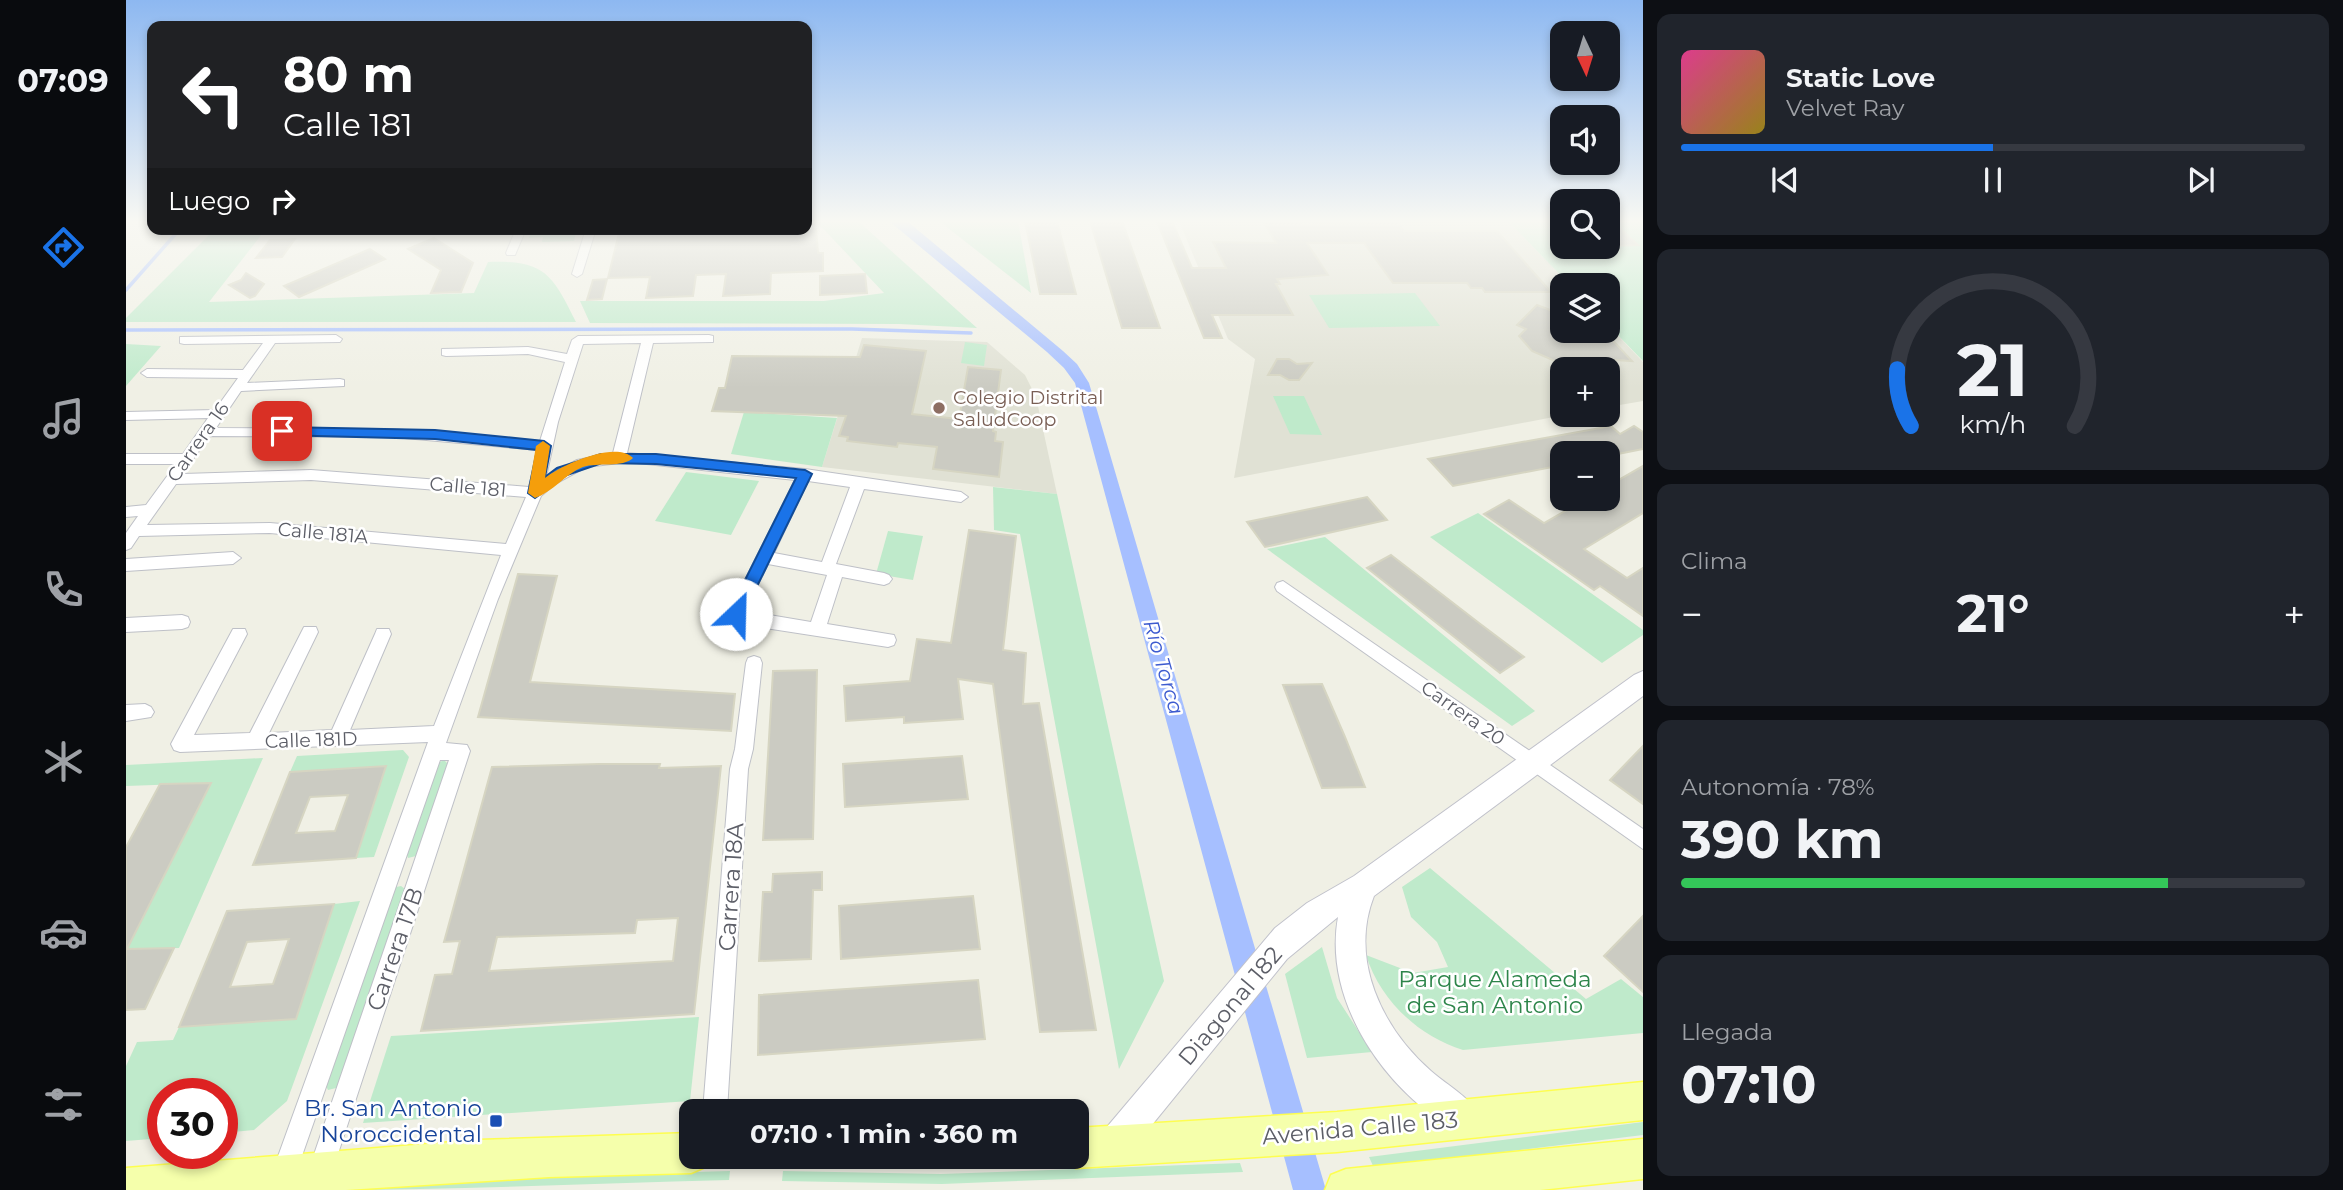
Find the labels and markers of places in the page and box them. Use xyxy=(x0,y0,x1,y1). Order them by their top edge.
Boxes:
place label: Colegio Distrital SaludCoop xyxy=(953,386,1103,431)
marker: Colegio Distrital SaludCoop xyxy=(931,400,947,416)
pin xyxy=(252,401,312,461)
place label: Br. San Antonio Noroccidental xyxy=(304,1094,482,1148)
marker: Br. San Antonio Noroccidental xyxy=(488,1113,504,1129)

